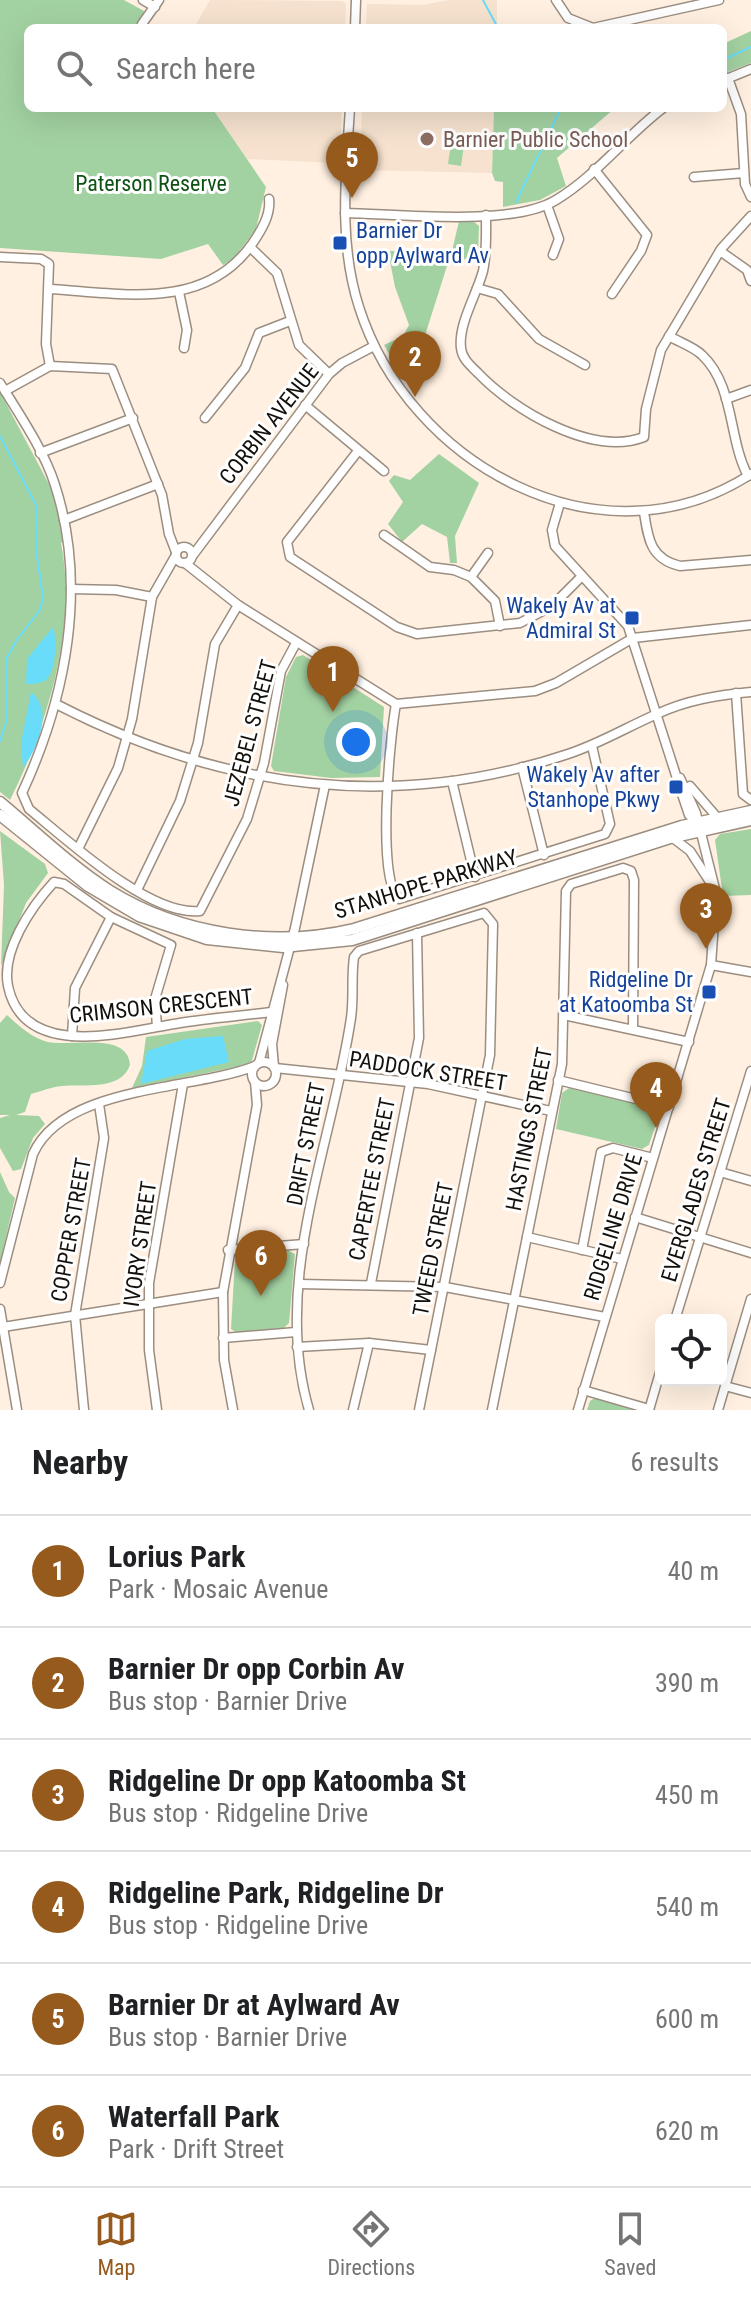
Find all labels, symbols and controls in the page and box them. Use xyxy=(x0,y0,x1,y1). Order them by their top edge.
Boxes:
search box xyxy=(24,24,727,112)
icon: search xyxy=(52,46,96,90)
text: Search here xyxy=(116,51,256,86)
place label: Barnier Public School xyxy=(443,127,628,152)
marker: Barnier Public School xyxy=(418,130,436,148)
pin: 5 xyxy=(326,132,378,198)
park label: Paterson Reserve xyxy=(75,171,227,196)
place label: Barnier Dr opp Aylward Av xyxy=(356,218,489,268)
marker: Barnier Dr opp Aylward Av xyxy=(331,234,349,252)
pin: 2 xyxy=(389,331,441,397)
street label: CORBIN AVENUE xyxy=(214,359,324,489)
place label: Wakely Av at Admiral St xyxy=(506,593,616,643)
marker: Wakely Av at Admiral St xyxy=(623,609,641,627)
pin: 1 xyxy=(307,646,359,712)
street label: JEZEBEL STREET xyxy=(218,657,282,809)
your location xyxy=(336,722,376,762)
place label: Wakely Av after Stanhope Pkwy xyxy=(526,762,660,812)
marker: Wakely Av after Stanhope Pkwy xyxy=(667,778,685,796)
street label: STANHOPE PARKWAY xyxy=(332,844,521,924)
pin: 3 xyxy=(680,883,732,949)
place label: Ridgeline Dr at Katoomba St xyxy=(559,967,693,1017)
marker: Ridgeline Dr at Katoomba St xyxy=(700,983,718,1001)
street label: CRIMSON CRESCENT xyxy=(68,984,254,1028)
street label: HASTINGS STREET xyxy=(501,1045,557,1213)
street label: PADDOCK STREET xyxy=(347,1046,509,1096)
pin: 4 xyxy=(630,1062,682,1128)
street label: DRIFT STREET xyxy=(282,1080,330,1208)
street label: CAPERTEE STREET xyxy=(344,1095,400,1263)
street label: EVERGLADES STREET xyxy=(656,1095,736,1285)
street label: RIDGELINE DRIVE xyxy=(579,1150,647,1303)
street label: COPPER STREET xyxy=(46,1156,96,1304)
street label: IVORY STREET xyxy=(119,1180,161,1308)
street label: TWEED STREET xyxy=(408,1180,458,1318)
pin: 6 xyxy=(235,1230,287,1296)
map controls xyxy=(655,1314,727,1386)
button: locate xyxy=(655,1314,727,1386)
text: Nearby xyxy=(32,1442,128,1482)
text: 6 results xyxy=(630,1447,719,1477)
text: Lorius Park xyxy=(108,1539,245,1574)
text: 1 xyxy=(51,1556,65,1586)
text: 40 m xyxy=(668,1556,719,1586)
text: Park · Mosaic Avenue xyxy=(108,1574,328,1604)
text: Barnier Dr opp Corbin Av xyxy=(108,1651,404,1686)
text: 2 xyxy=(51,1668,65,1698)
text: 390 m xyxy=(655,1668,719,1698)
text: Bus stop · Barnier Drive xyxy=(108,1686,347,1716)
text: Ridgeline Dr opp Katoomba St xyxy=(108,1763,466,1798)
text: 3 xyxy=(51,1780,65,1810)
text: 450 m xyxy=(655,1780,719,1810)
text: Bus stop · Ridgeline Drive xyxy=(108,1798,368,1828)
text: Ridgeline Park, Ridgeline Dr xyxy=(108,1875,444,1910)
text: 4 xyxy=(51,1892,65,1922)
text: 540 m xyxy=(655,1892,719,1922)
text: Bus stop · Ridgeline Drive xyxy=(108,1910,368,1940)
text: Barnier Dr at Aylward Av xyxy=(108,1987,400,2022)
text: 5 xyxy=(51,2004,65,2034)
text: 600 m xyxy=(655,2004,719,2034)
text: Bus stop · Barnier Drive xyxy=(108,2022,347,2052)
text: Waterfall Park xyxy=(108,2099,279,2134)
text: 6 xyxy=(51,2116,65,2146)
text: 620 m xyxy=(655,2116,719,2146)
text: Park · Drift Street xyxy=(108,2134,284,2164)
tab: Map xyxy=(94,2207,138,2280)
tab: Directions xyxy=(327,2207,415,2280)
tab: Saved xyxy=(604,2207,657,2280)

